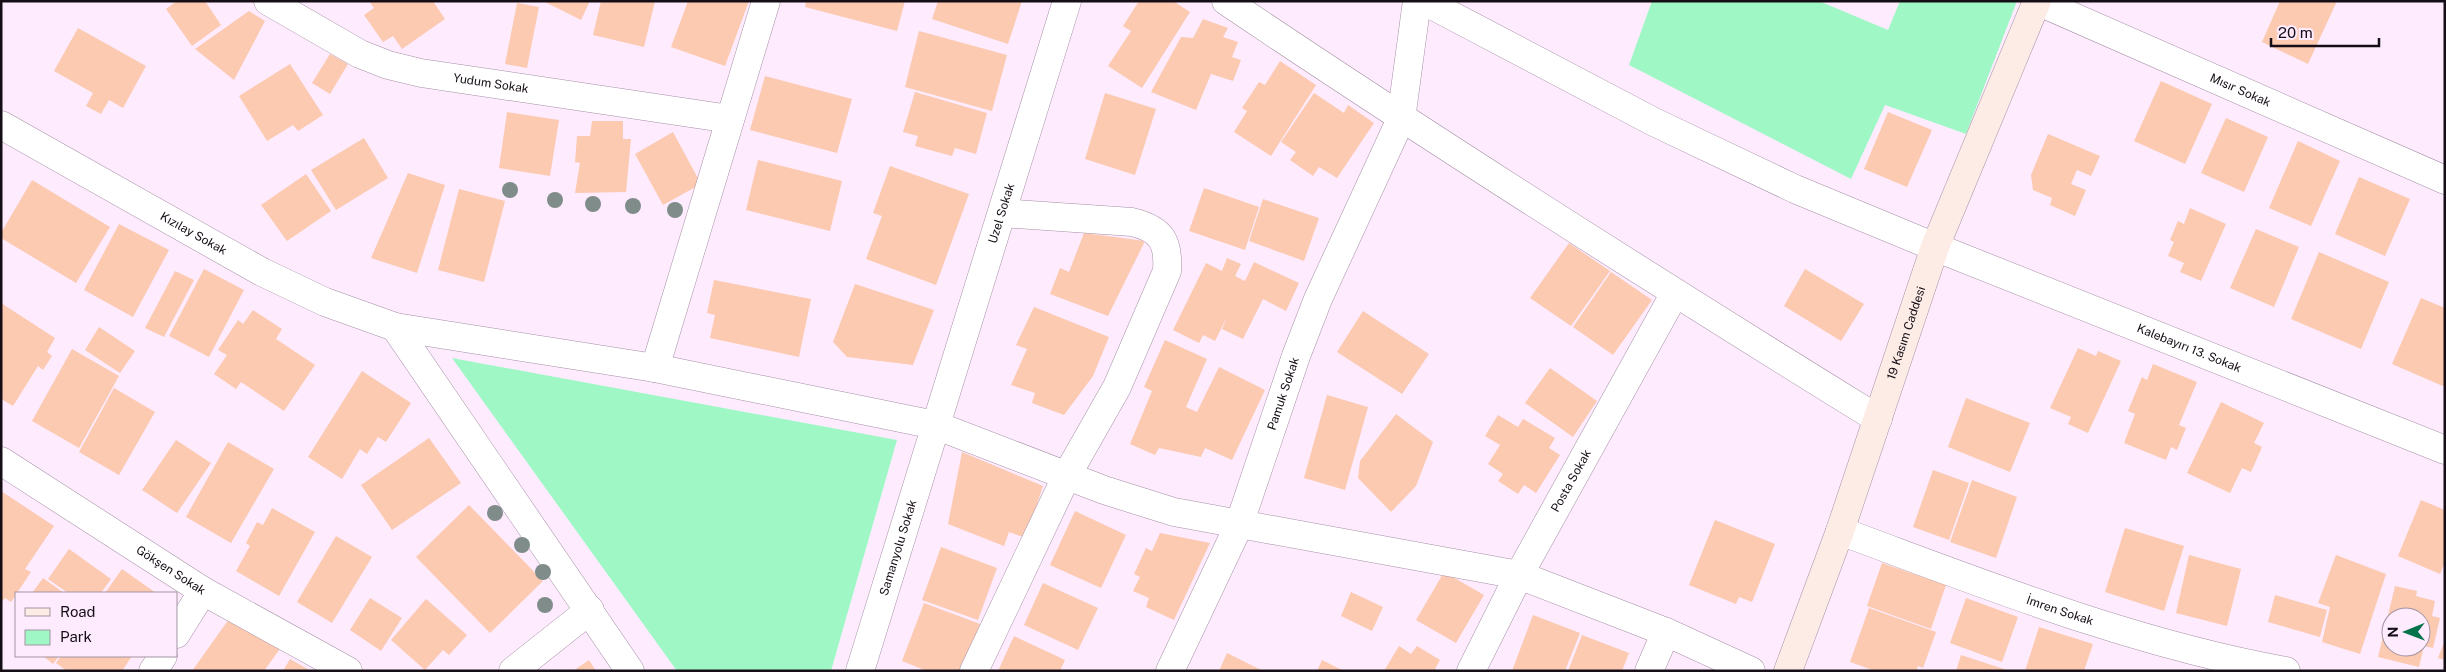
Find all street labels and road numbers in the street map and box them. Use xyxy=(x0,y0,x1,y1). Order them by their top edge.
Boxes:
street label: Yudum Sokak xyxy=(452,71,530,96)
street label: Mısır Sokak xyxy=(2208,71,2273,110)
street label: Uzel Sokak xyxy=(986,181,1017,245)
street label: Kızılay Sokak xyxy=(158,209,229,258)
street label: 19 Kasım Caddesi xyxy=(1884,285,1928,382)
street label: Kalebayırı 13. Sokak xyxy=(2135,321,2244,375)
street label: Pamuk Sokak xyxy=(1264,355,1302,432)
street label: Posta Sokak xyxy=(1548,447,1594,514)
street label: Samanyolu Sokak xyxy=(877,498,920,597)
street label: Gökşen Sokak xyxy=(134,543,208,598)
street label: İmren Sokak xyxy=(2025,593,2096,628)

